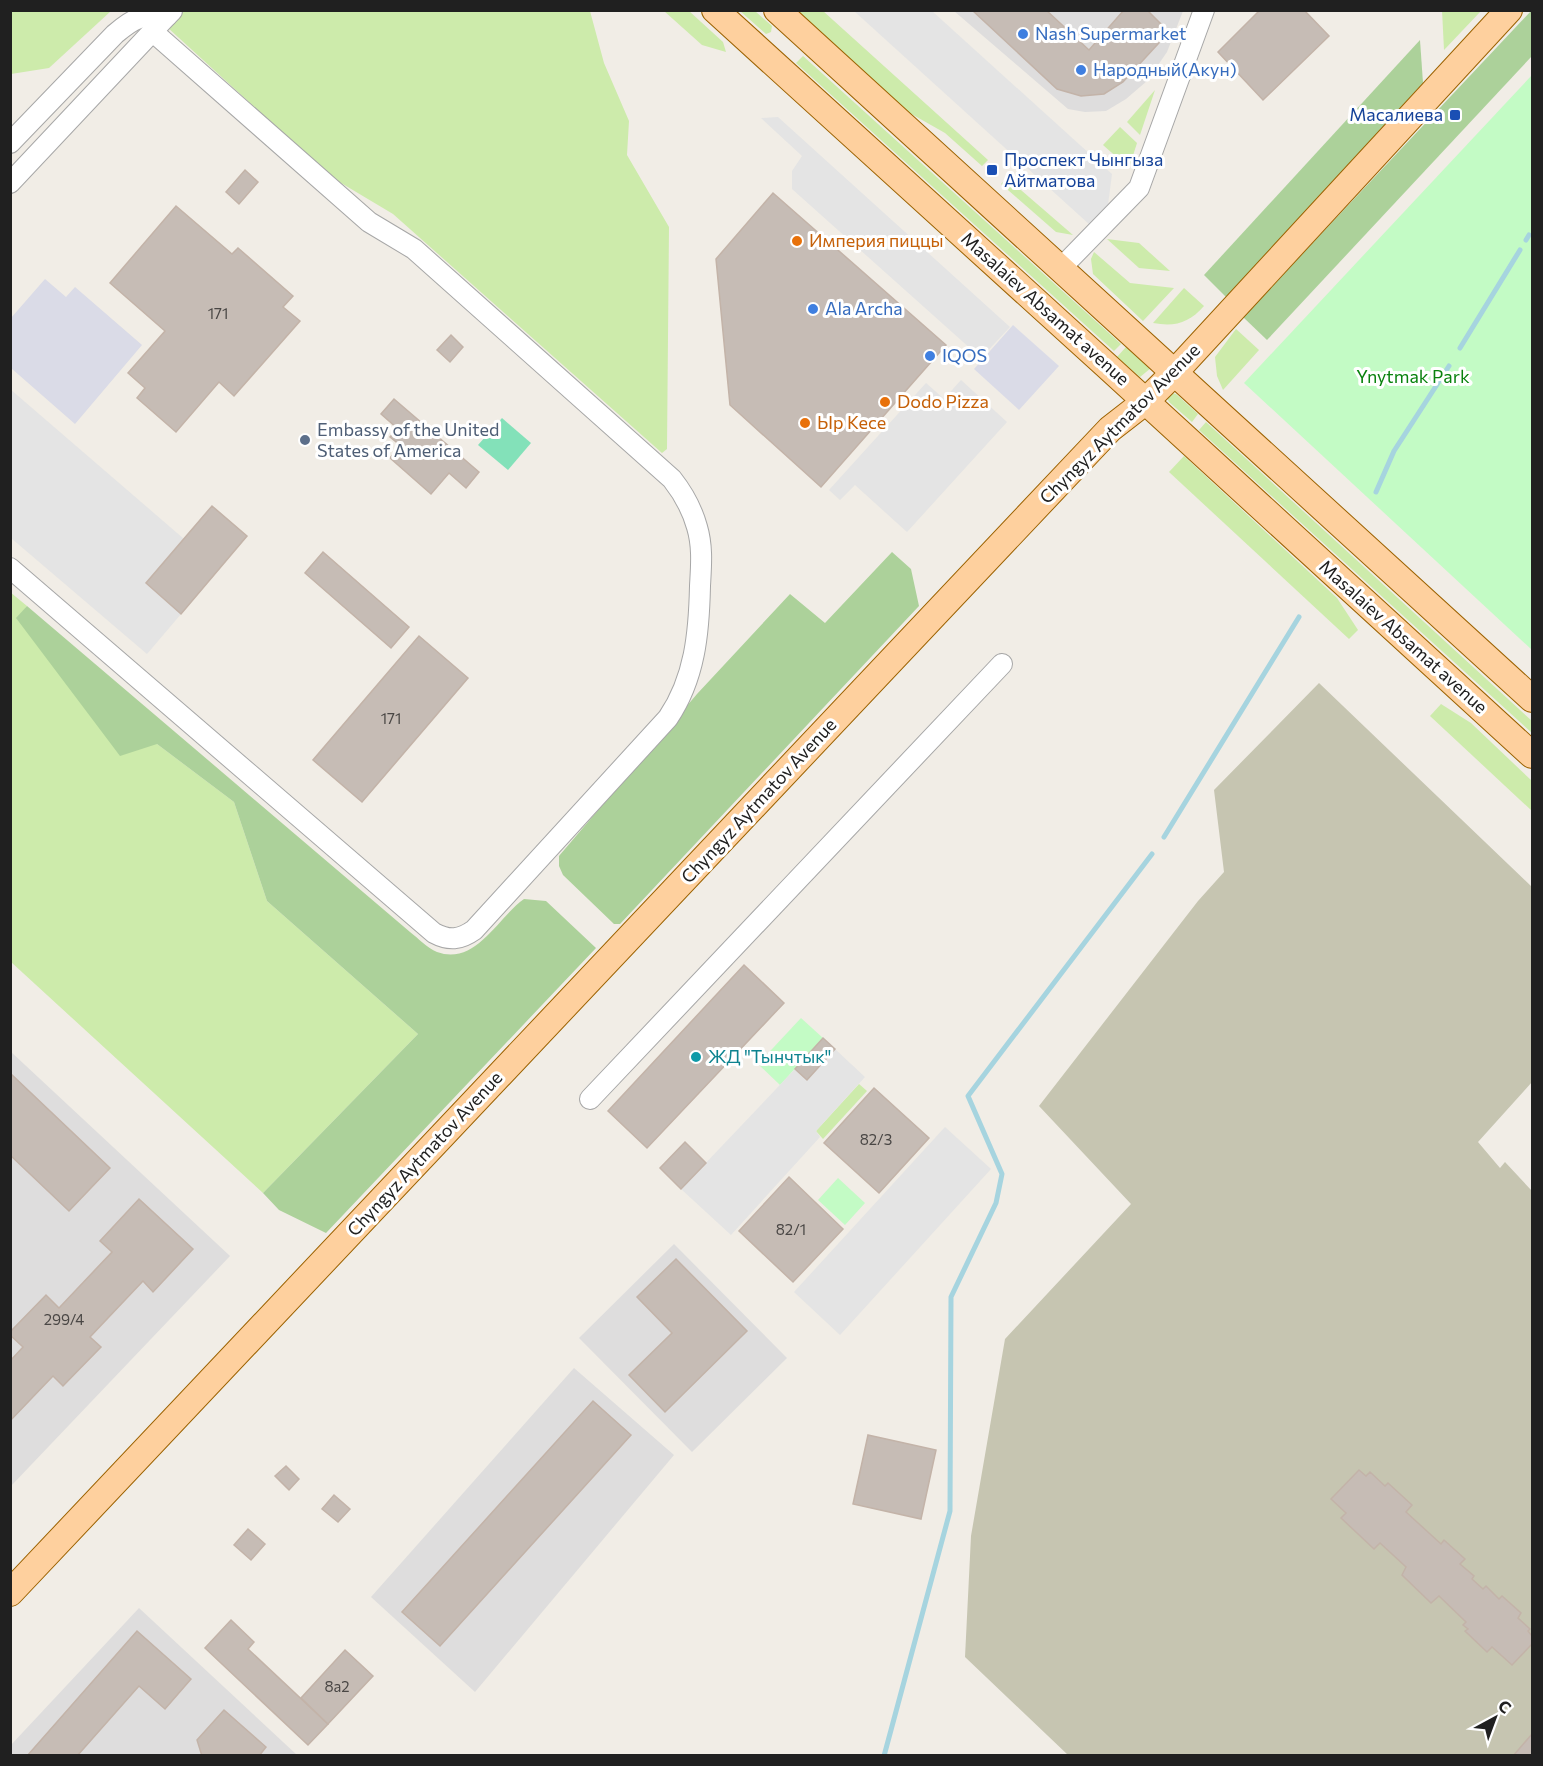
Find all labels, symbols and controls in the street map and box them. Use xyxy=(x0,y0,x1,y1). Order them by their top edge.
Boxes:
place label: Nash Supermarket xyxy=(1035,22,1186,44)
marker: Nash Supermarket xyxy=(1016,27,1030,41)
place label: Народный(Акун) xyxy=(1093,58,1237,80)
marker: Народный(Акун) xyxy=(1074,63,1088,77)
place label: Масалиева xyxy=(1349,103,1443,125)
marker: Масалиева xyxy=(1448,108,1462,122)
place label: Проспект Чынгыза Айтматова xyxy=(1004,148,1163,191)
marker: Проспект Чынгыза Айтматова xyxy=(985,163,999,177)
street label: Masalaiev Absamat avenue xyxy=(957,227,1134,390)
place label: Империя пиццы xyxy=(809,229,943,251)
marker: Империя пиццы xyxy=(790,234,804,248)
place label: Ala Archa xyxy=(825,297,903,319)
marker: Ala Archa xyxy=(806,302,820,316)
house number: 171 xyxy=(208,304,228,322)
street label: Chyngyz Aytmatov Avenue xyxy=(1035,339,1204,508)
place label: IQOS xyxy=(942,344,987,366)
marker: IQOS xyxy=(923,349,937,363)
park label: Ynytmak Park xyxy=(1356,365,1470,387)
place label: Dodo Pizza xyxy=(897,390,989,412)
marker: Dodo Pizza xyxy=(878,395,892,409)
place label: Ыр Кесе xyxy=(817,411,886,433)
marker: Ыр Кесе xyxy=(798,416,812,430)
place label: Embassy of the United States of America xyxy=(317,418,499,461)
marker: Embassy of the United States of America xyxy=(298,433,312,447)
street label: Masalaiev Absamat avenue xyxy=(1315,555,1492,718)
house number: 171 xyxy=(381,709,401,727)
street label: Chyngyz Aytmatov Avenue xyxy=(676,713,840,887)
place label: ЖД "Тынчтык" xyxy=(708,1045,832,1067)
marker: ЖД "Тынчтык" xyxy=(689,1050,703,1064)
street label: Chyngyz Aytmatov Avenue xyxy=(342,1066,506,1240)
house number: 82/3 xyxy=(860,1130,892,1148)
house number: 82/1 xyxy=(776,1220,806,1238)
house number: 299/4 xyxy=(44,1310,84,1328)
house number: 8а2 xyxy=(324,1677,350,1695)
north arrow xyxy=(1465,1688,1525,1748)
text: С xyxy=(1495,1696,1516,1717)

